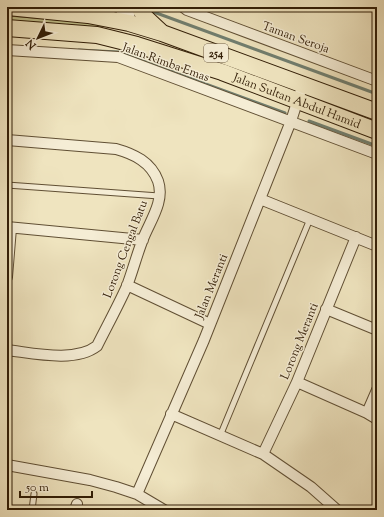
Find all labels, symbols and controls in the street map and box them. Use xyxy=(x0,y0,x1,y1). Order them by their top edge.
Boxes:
street label: Taman Seroja xyxy=(259,17,332,59)
north arrow xyxy=(18,18,58,58)
text: N xyxy=(22,35,41,54)
street label: Jalan Rimba Emas xyxy=(119,39,212,87)
road number: 254 xyxy=(204,44,228,62)
street label: Jalan Sultan Abdul Hamid xyxy=(229,69,363,134)
street label: Lorong Cengal Batu xyxy=(99,198,153,301)
street label: Jalan Meranti xyxy=(190,251,233,322)
street label: Lorong Meranti xyxy=(276,300,324,382)
scale bar xyxy=(20,473,92,499)
text: 50 m xyxy=(25,479,49,497)

